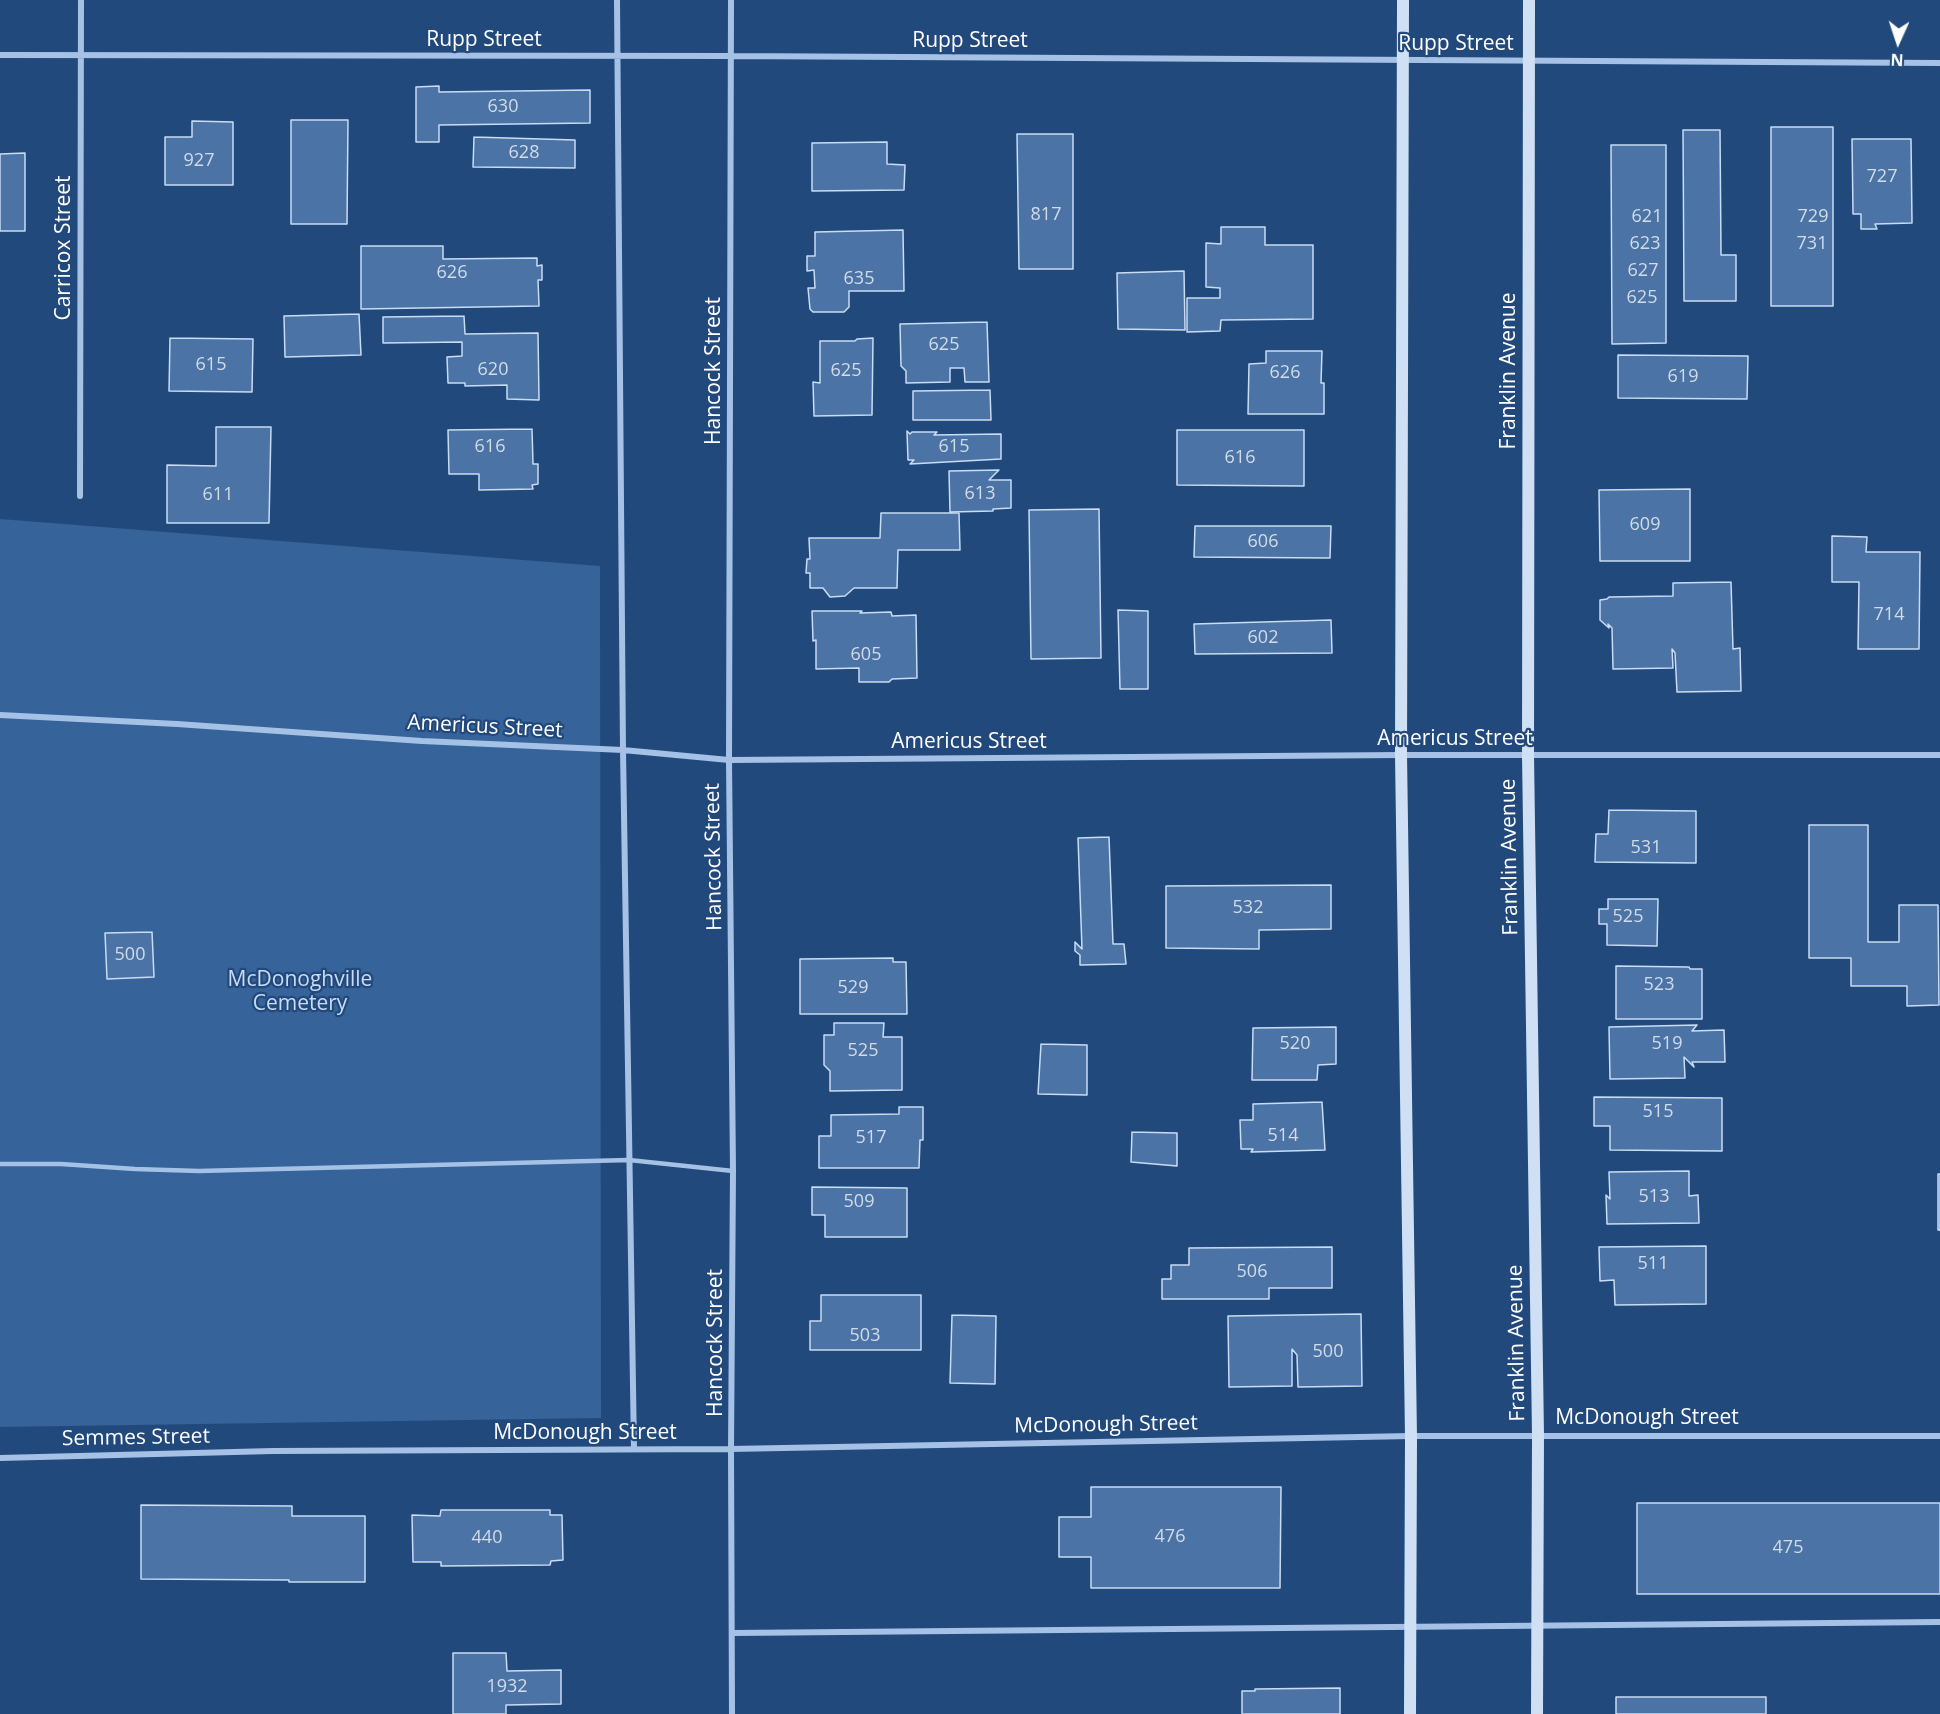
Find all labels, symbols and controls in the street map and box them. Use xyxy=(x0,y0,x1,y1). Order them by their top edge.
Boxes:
north arrow xyxy=(1868,12,1928,72)
street label: Rupp Street xyxy=(426,27,542,53)
street label: Rupp Street xyxy=(912,28,1028,54)
street label: Rupp Street xyxy=(1398,31,1514,57)
text: N xyxy=(1890,49,1904,71)
house number: 630 xyxy=(488,96,518,118)
house number: 628 xyxy=(509,142,539,164)
house number: 927 xyxy=(184,150,214,172)
house number: 727 xyxy=(1867,166,1897,188)
street label: Carricox Street xyxy=(51,175,77,321)
house number: 817 xyxy=(1031,204,1061,226)
house number: 621 xyxy=(1632,206,1662,228)
house number: 729 xyxy=(1798,206,1828,228)
house number: 623 xyxy=(1630,233,1660,255)
house number: 731 xyxy=(1797,233,1827,255)
house number: 627 xyxy=(1628,260,1658,282)
house number: 626 xyxy=(437,262,467,284)
house number: 635 xyxy=(844,268,874,290)
house number: 625 xyxy=(1627,287,1657,309)
street label: Franklin Avenue xyxy=(1496,292,1522,450)
street label: Hancock Street xyxy=(701,297,727,445)
house number: 625 xyxy=(929,334,959,356)
house number: 615 xyxy=(196,354,226,376)
house number: 620 xyxy=(478,359,508,381)
house number: 625 xyxy=(831,360,861,382)
house number: 626 xyxy=(1270,362,1300,384)
house number: 619 xyxy=(1668,366,1698,388)
house number: 616 xyxy=(475,436,505,458)
house number: 615 xyxy=(939,436,969,458)
house number: 616 xyxy=(1225,447,1255,469)
house number: 613 xyxy=(965,483,995,505)
house number: 611 xyxy=(203,484,233,506)
house number: 609 xyxy=(1630,514,1660,536)
house number: 606 xyxy=(1248,531,1278,553)
house number: 714 xyxy=(1874,604,1904,626)
house number: 602 xyxy=(1248,627,1278,649)
house number: 605 xyxy=(851,644,881,666)
street label: Americus Street xyxy=(407,710,563,744)
street label: Americus Street xyxy=(1377,726,1533,752)
street label: Americus Street xyxy=(891,729,1047,755)
street label: Franklin Avenue xyxy=(1496,778,1524,936)
street label: Hancock Street xyxy=(700,783,728,931)
house number: 531 xyxy=(1631,837,1661,859)
house number: 532 xyxy=(1233,897,1263,919)
house number: 525 xyxy=(1613,906,1643,928)
house number: 500 xyxy=(115,944,145,966)
park label: McDonoghville Cemetery xyxy=(228,967,372,1017)
house number: 523 xyxy=(1644,974,1674,996)
house number: 529 xyxy=(838,977,868,999)
house number: 520 xyxy=(1280,1033,1310,1055)
house number: 519 xyxy=(1652,1033,1682,1055)
house number: 525 xyxy=(848,1040,878,1062)
house number: 515 xyxy=(1643,1101,1673,1123)
house number: 514 xyxy=(1268,1125,1298,1147)
house number: 517 xyxy=(856,1127,886,1149)
house number: 513 xyxy=(1639,1186,1669,1208)
house number: 509 xyxy=(844,1191,874,1213)
house number: 511 xyxy=(1638,1253,1668,1275)
house number: 506 xyxy=(1237,1261,1267,1283)
street label: Franklin Avenue xyxy=(1503,1264,1531,1422)
street label: Hancock Street xyxy=(703,1269,729,1417)
house number: 503 xyxy=(850,1325,880,1347)
house number: 500 xyxy=(1313,1341,1343,1363)
street label: McDonough Street xyxy=(1555,1405,1739,1431)
street label: McDonough Street xyxy=(1014,1411,1198,1439)
street label: McDonough Street xyxy=(493,1420,677,1446)
street label: Semmes Street xyxy=(62,1424,210,1452)
house number: 476 xyxy=(1155,1526,1185,1548)
house number: 440 xyxy=(472,1527,502,1549)
house number: 475 xyxy=(1773,1537,1803,1559)
house number: 1932 xyxy=(486,1676,528,1698)

